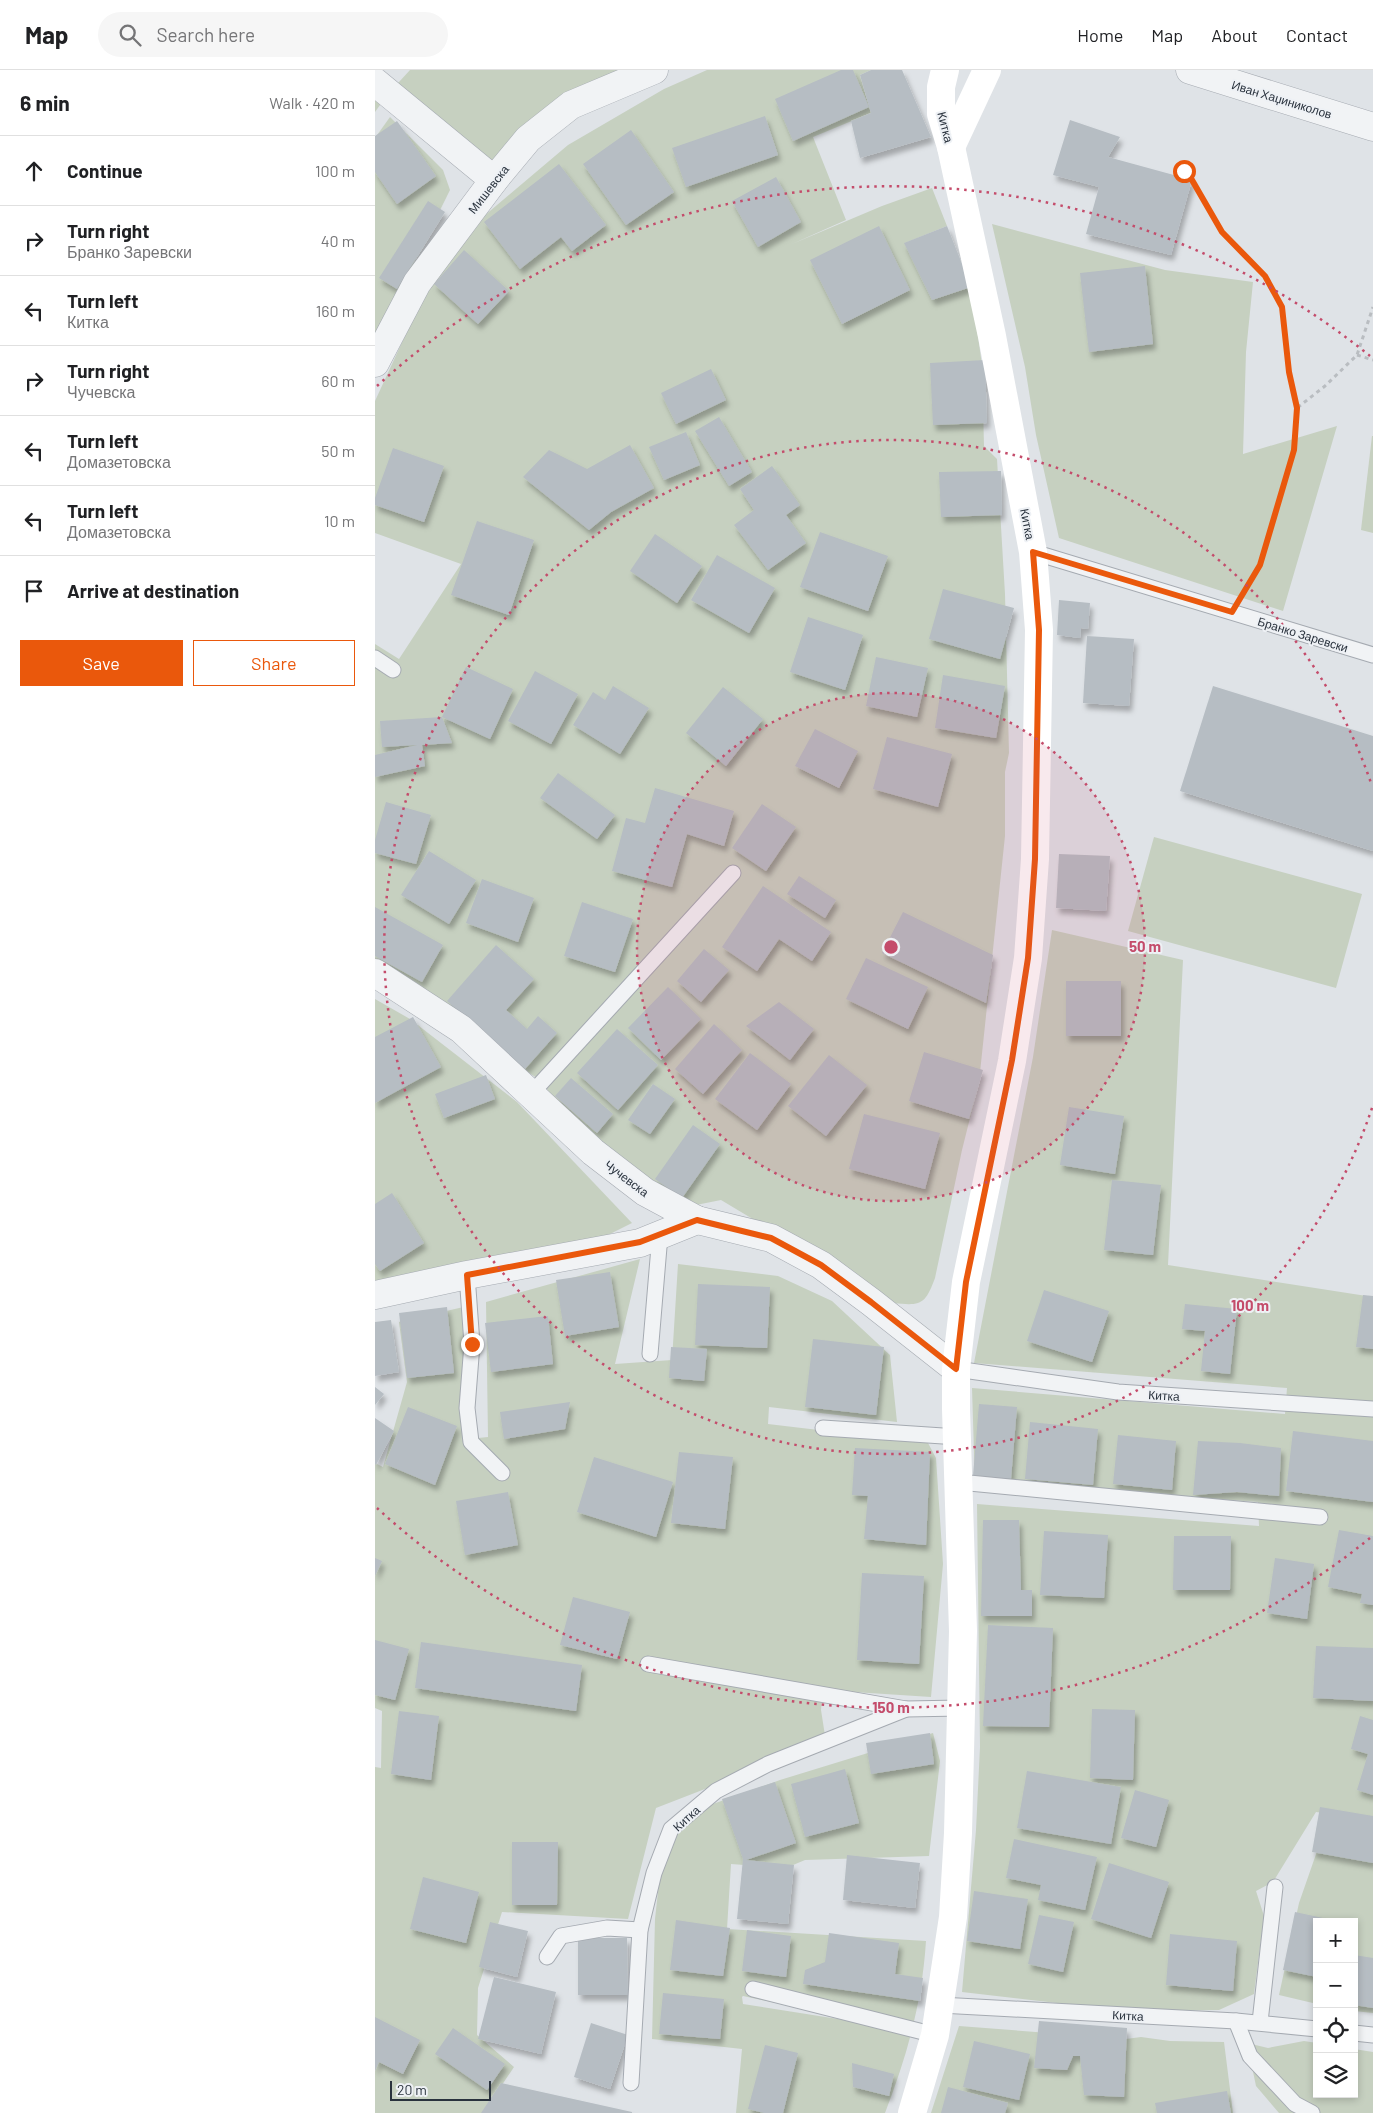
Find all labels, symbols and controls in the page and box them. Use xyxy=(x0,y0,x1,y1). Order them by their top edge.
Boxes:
search box xyxy=(98,12,448,57)
text: Map xyxy=(25,20,68,49)
icon: search xyxy=(116,21,144,49)
text: Search here xyxy=(156,23,255,46)
text: Home xyxy=(1077,24,1123,46)
text: Map xyxy=(1151,24,1183,46)
text: About xyxy=(1211,24,1258,46)
text: Contact xyxy=(1286,24,1348,46)
street label: Иван Хаџиниколов xyxy=(1230,77,1334,122)
text: 6 min xyxy=(20,90,70,115)
text: Walk · 420 m xyxy=(269,93,355,112)
street label: Китка xyxy=(935,110,957,144)
icon: ahead xyxy=(20,157,48,185)
text: Continue xyxy=(67,159,143,182)
route start xyxy=(1173,160,1196,183)
text: 100 m xyxy=(315,161,355,180)
street label: Мишевска xyxy=(465,162,511,216)
text: Turn right xyxy=(67,219,149,242)
icon: right xyxy=(20,227,48,255)
text: 40 m xyxy=(321,231,355,250)
text: Бранко Заревски xyxy=(67,242,192,261)
text: Turn left xyxy=(67,289,138,312)
icon: left xyxy=(20,297,48,325)
text: 160 m xyxy=(316,301,355,320)
text: Китка xyxy=(67,312,109,331)
text: Turn right xyxy=(67,359,149,382)
icon: right xyxy=(20,367,48,395)
text: 60 m xyxy=(321,371,355,390)
text: Чучевска xyxy=(67,382,135,401)
text: Turn left xyxy=(67,429,138,452)
icon: left xyxy=(20,437,48,465)
text: 50 m xyxy=(321,441,355,460)
text: Домазетовска xyxy=(67,452,171,471)
text: Turn left xyxy=(67,499,138,522)
icon: left xyxy=(20,507,48,535)
street label: Китка xyxy=(1018,507,1038,541)
text: 10 m xyxy=(324,511,355,530)
text: Домазетовска xyxy=(67,522,171,541)
icon: arrive xyxy=(20,577,48,605)
text: Arrive at destination xyxy=(67,579,239,602)
street label: Бранко Заревски xyxy=(1256,614,1350,655)
button: Save xyxy=(20,640,183,686)
button: Share xyxy=(193,640,355,686)
text: 50 m xyxy=(1129,937,1161,955)
centre of rings xyxy=(882,938,900,956)
street label: Чучевска xyxy=(602,1157,652,1200)
text: 100 m xyxy=(1231,1296,1269,1314)
route end xyxy=(461,1333,484,1356)
street label: Китка xyxy=(1148,1387,1180,1403)
text: 150 m xyxy=(872,1698,910,1716)
street label: Китка xyxy=(670,1802,703,1834)
map controls xyxy=(1313,1918,1358,2098)
button: + xyxy=(1313,1918,1358,1963)
button: − xyxy=(1313,1963,1358,2008)
street label: Китка xyxy=(1112,2007,1144,2023)
button: locate xyxy=(1313,2008,1358,2053)
button: layers xyxy=(1313,2053,1358,2098)
scale bar xyxy=(390,2078,491,2101)
text: 20 m xyxy=(397,2081,427,2098)

